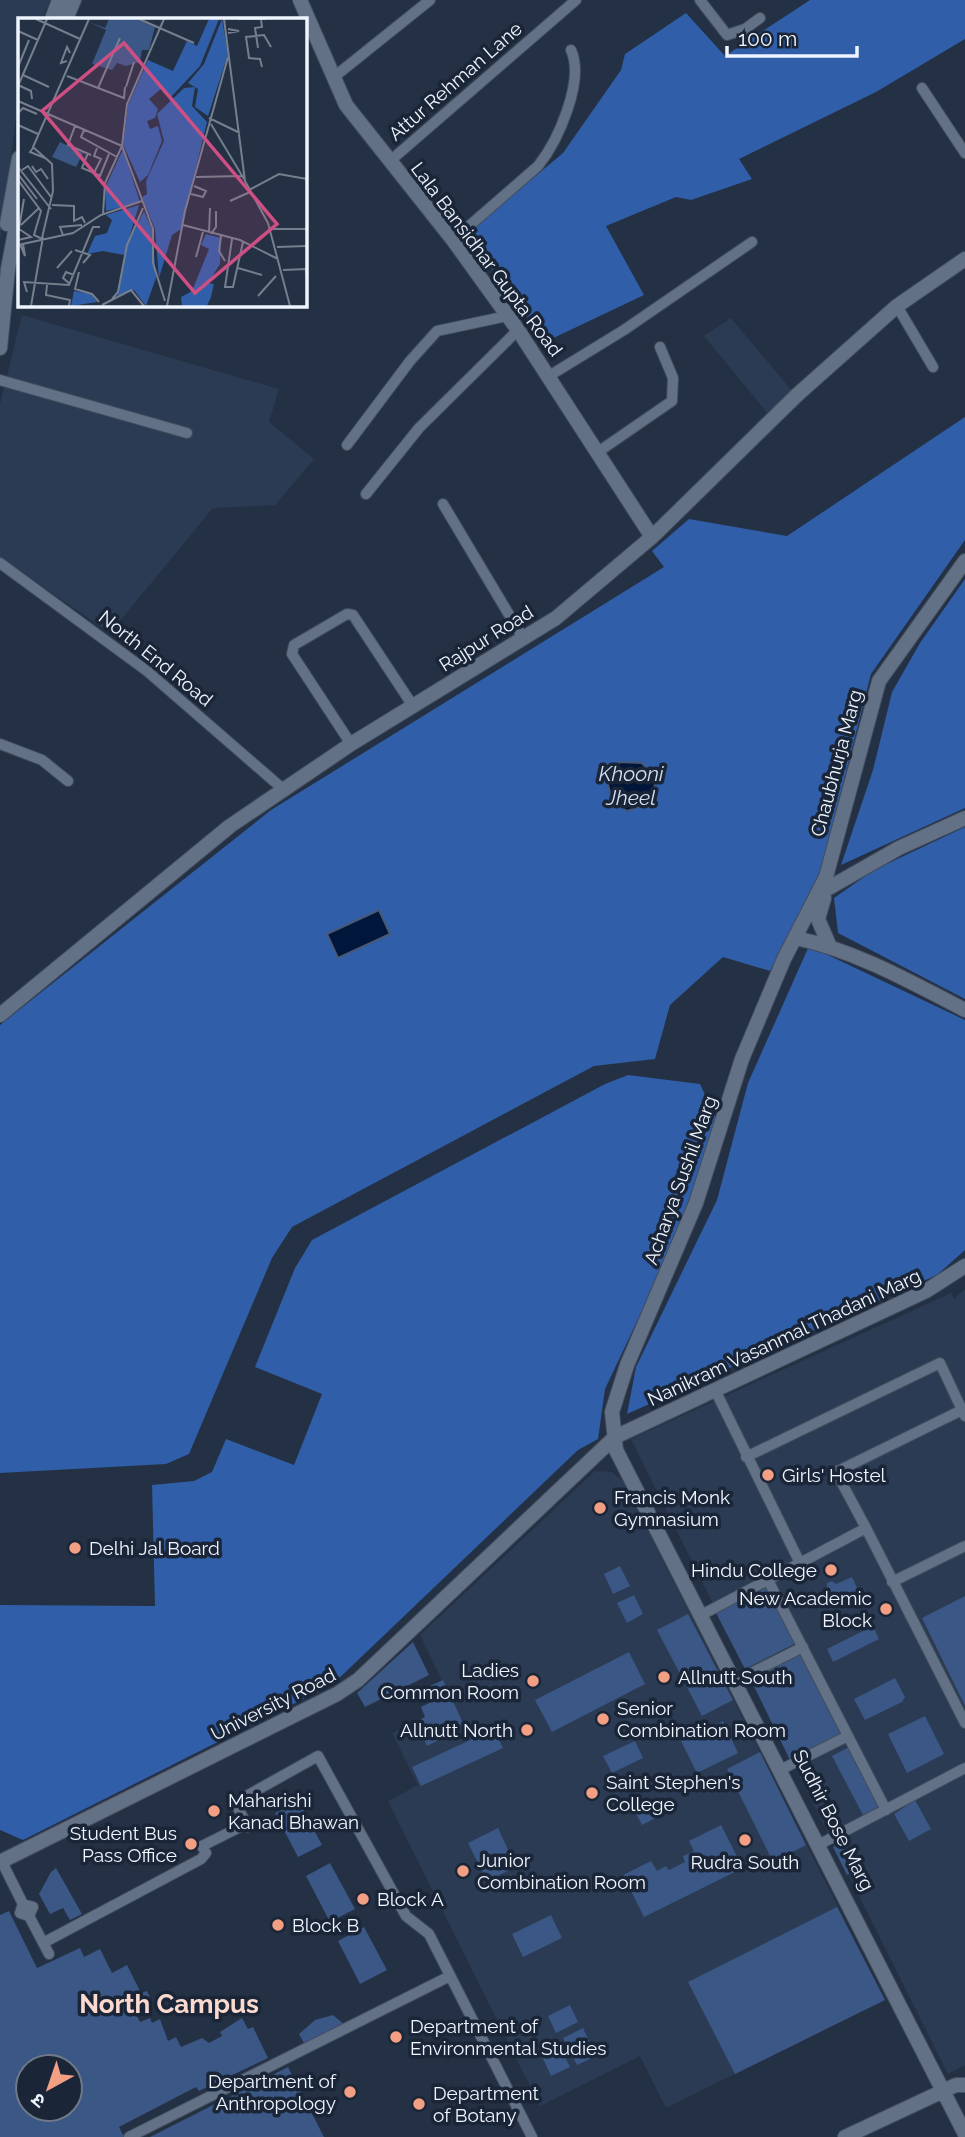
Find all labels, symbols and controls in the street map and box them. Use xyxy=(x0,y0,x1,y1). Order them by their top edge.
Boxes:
scale bar xyxy=(727,14,856,58)
street label: Attur Rehman Lane xyxy=(384,17,526,145)
inset map xyxy=(18,18,306,306)
text: 100 m xyxy=(738,26,797,51)
street label: Lala Bansidhar Gupta Road xyxy=(407,158,567,360)
street label: Rajpur Road xyxy=(435,600,537,676)
street label: North End Road xyxy=(95,606,217,710)
street label: Chaubhurja Marg xyxy=(806,687,866,839)
water label: Khooni Jheel xyxy=(599,761,664,810)
street label: Acharya Sushil Marg xyxy=(639,1093,721,1267)
street label: Nanikram Vasanmal Thadani Marg xyxy=(644,1264,924,1410)
place label: Girls' Hostel xyxy=(782,1464,887,1486)
marker: Girls' Hostel xyxy=(760,1467,776,1483)
place label: Francis Monk Gymnasium xyxy=(614,1486,730,1530)
marker: Francis Monk Gymnasium xyxy=(592,1500,608,1516)
place label: Delhi Jal Board xyxy=(89,1537,220,1559)
marker: Delhi Jal Board xyxy=(67,1540,83,1556)
place label: Hindu College xyxy=(691,1559,817,1581)
marker: Hindu College xyxy=(823,1562,839,1578)
place label: New Academic Block xyxy=(739,1587,872,1631)
marker: New Academic Block xyxy=(878,1601,894,1617)
place label: Ladies Common Room xyxy=(380,1659,519,1703)
street label: University Road xyxy=(207,1663,339,1745)
place label: Allnutt South xyxy=(678,1666,793,1688)
marker: Allnutt South xyxy=(656,1669,672,1685)
marker: Ladies Common Room xyxy=(525,1673,541,1689)
place label: Senior Combination Room xyxy=(617,1697,786,1741)
marker: Senior Combination Room xyxy=(595,1711,611,1727)
place label: Allnutt North xyxy=(400,1719,513,1741)
marker: Allnutt North xyxy=(519,1722,535,1738)
street label: Sudhir Bose Marg xyxy=(789,1746,879,1894)
place label: Saint Stephen's College xyxy=(606,1771,741,1815)
marker: Saint Stephen's College xyxy=(584,1785,600,1801)
place label: Maharishi Kanad Bhawan xyxy=(228,1789,359,1833)
marker: Maharishi Kanad Bhawan xyxy=(206,1803,222,1819)
place label: Student Bus Pass Office xyxy=(70,1822,177,1866)
marker: Rudra South xyxy=(737,1832,753,1848)
marker: Student Bus Pass Office xyxy=(183,1836,199,1852)
place label: Junior Combination Room xyxy=(477,1849,646,1893)
place label: Rudra South xyxy=(691,1851,799,1873)
marker: Junior Combination Room xyxy=(455,1863,471,1879)
place label: Block A xyxy=(377,1888,444,1910)
marker: Block A xyxy=(355,1891,371,1907)
place label: Block B xyxy=(292,1914,359,1936)
marker: Block B xyxy=(270,1917,286,1933)
district label: North Campus xyxy=(79,1989,259,2019)
place label: Department of Environmental Studies xyxy=(410,2015,606,2059)
marker: Department of Environmental Studies xyxy=(388,2029,404,2045)
north arrow xyxy=(14,2053,84,2123)
place label: Department of Anthropology xyxy=(208,2070,337,2114)
place label: Department of Botany xyxy=(433,2082,539,2126)
marker: Department of Anthropology xyxy=(342,2084,358,2100)
text: उ xyxy=(26,2088,49,2113)
marker: Department of Botany xyxy=(411,2096,427,2112)

